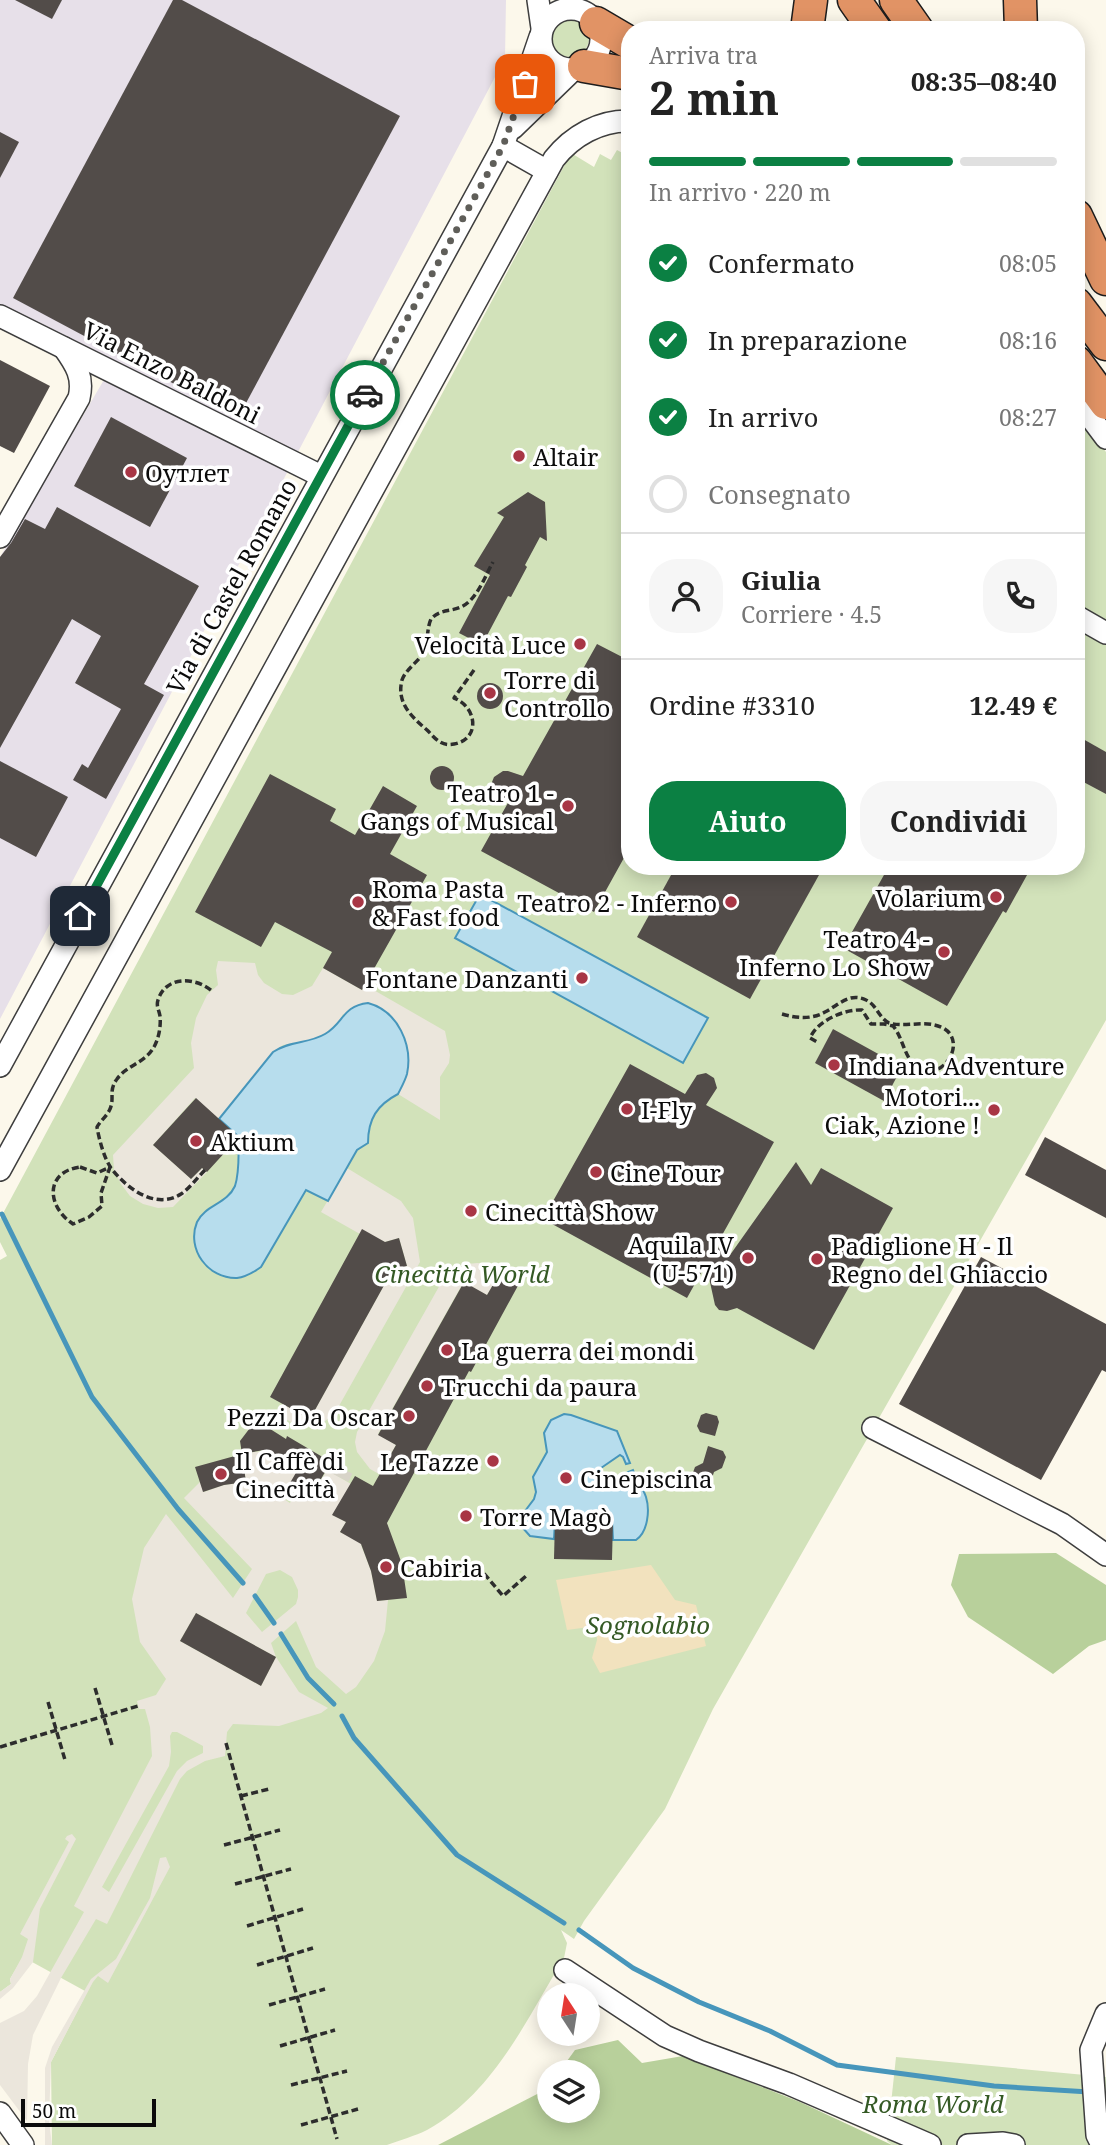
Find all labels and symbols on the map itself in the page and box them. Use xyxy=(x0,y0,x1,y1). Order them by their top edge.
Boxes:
pin xyxy=(495,54,555,114)
street label: Via Enzo Baldoni xyxy=(78,313,267,431)
courier xyxy=(330,360,400,430)
place label: Altair xyxy=(533,440,598,473)
marker: Altair xyxy=(511,448,527,464)
place label: Оутлет xyxy=(145,456,230,489)
marker: Оутлет xyxy=(123,464,139,480)
street label: Via di Castel Romano xyxy=(158,472,304,700)
place label: Velocità Luce xyxy=(415,628,566,661)
marker: Velocità Luce xyxy=(572,636,588,652)
place label: Torre di Controllo xyxy=(504,663,610,724)
marker: Torre di Controllo xyxy=(482,685,498,701)
place label: Teatro 1 - Gangs of Musical xyxy=(360,776,555,837)
marker: Teatro 1 - Gangs of Musical xyxy=(560,798,576,814)
place label: Roma Pasta & Fast food xyxy=(372,872,505,933)
place label: Volarium xyxy=(876,881,982,914)
pin xyxy=(50,886,110,946)
place label: Teatro 2 - Inferno xyxy=(517,886,717,919)
marker: Volarium xyxy=(988,889,1004,905)
marker: Roma Pasta & Fast food xyxy=(350,894,366,910)
marker: Teatro 2 - Inferno xyxy=(723,894,739,910)
place label: Teatro 4 - Inferno Lo Show xyxy=(739,922,930,983)
marker: Teatro 4 - Inferno Lo Show xyxy=(936,944,952,960)
place label: Fontane Danzanti xyxy=(365,962,568,995)
marker: Fontane Danzanti xyxy=(574,970,590,986)
place label: Indiana Adventure xyxy=(848,1049,1065,1082)
marker: Indiana Adventure xyxy=(826,1057,842,1073)
place label: Motori... Ciak, Azione ! xyxy=(825,1080,980,1141)
place label: I-Fly xyxy=(641,1093,693,1126)
marker: I-Fly xyxy=(619,1101,635,1117)
marker: Motori... Ciak, Azione ! xyxy=(986,1102,1002,1118)
place label: Aktium xyxy=(210,1125,295,1158)
marker: Aktium xyxy=(188,1133,204,1149)
place label: Cine Tour xyxy=(610,1156,721,1189)
marker: Cine Tour xyxy=(588,1164,604,1180)
place label: Cinecittà Show xyxy=(485,1195,655,1228)
marker: Cinecittà Show xyxy=(463,1203,479,1219)
place label: Aquila IV (U-571) xyxy=(628,1228,735,1289)
place label: Padiglione H - Il Regno del Ghiaccio xyxy=(831,1229,1048,1290)
marker: Aquila IV (U-571) xyxy=(740,1250,756,1266)
marker: Padiglione H - Il Regno del Ghiaccio xyxy=(809,1251,825,1267)
park label: Cinecittà World xyxy=(374,1257,550,1290)
place label: La guerra dei mondi xyxy=(461,1334,695,1367)
marker: La guerra dei mondi xyxy=(439,1342,455,1358)
place label: Trucchi da paura xyxy=(441,1370,637,1403)
marker: Trucchi da paura xyxy=(419,1378,435,1394)
place label: Pezzi Da Oscar xyxy=(227,1400,395,1433)
marker: Pezzi Da Oscar xyxy=(401,1408,417,1424)
place label: Il Caffè di Cinecittà xyxy=(235,1444,345,1505)
place label: Le Tazze xyxy=(380,1445,479,1478)
marker: Le Tazze xyxy=(485,1453,501,1469)
place label: Cinepiscina xyxy=(580,1462,712,1495)
marker: Il Caffè di Cinecittà xyxy=(213,1466,229,1482)
marker: Cinepiscina xyxy=(558,1470,574,1486)
place label: Torre Magò xyxy=(480,1500,612,1533)
marker: Torre Magò xyxy=(458,1508,474,1524)
place label: Cabiria xyxy=(400,1551,483,1584)
marker: Cabiria xyxy=(378,1559,394,1575)
park label: Sognolabio xyxy=(586,1608,710,1641)
north arrow xyxy=(537,1983,600,2046)
park label: Roma World xyxy=(861,2087,1004,2120)
scale bar xyxy=(21,2096,156,2128)

